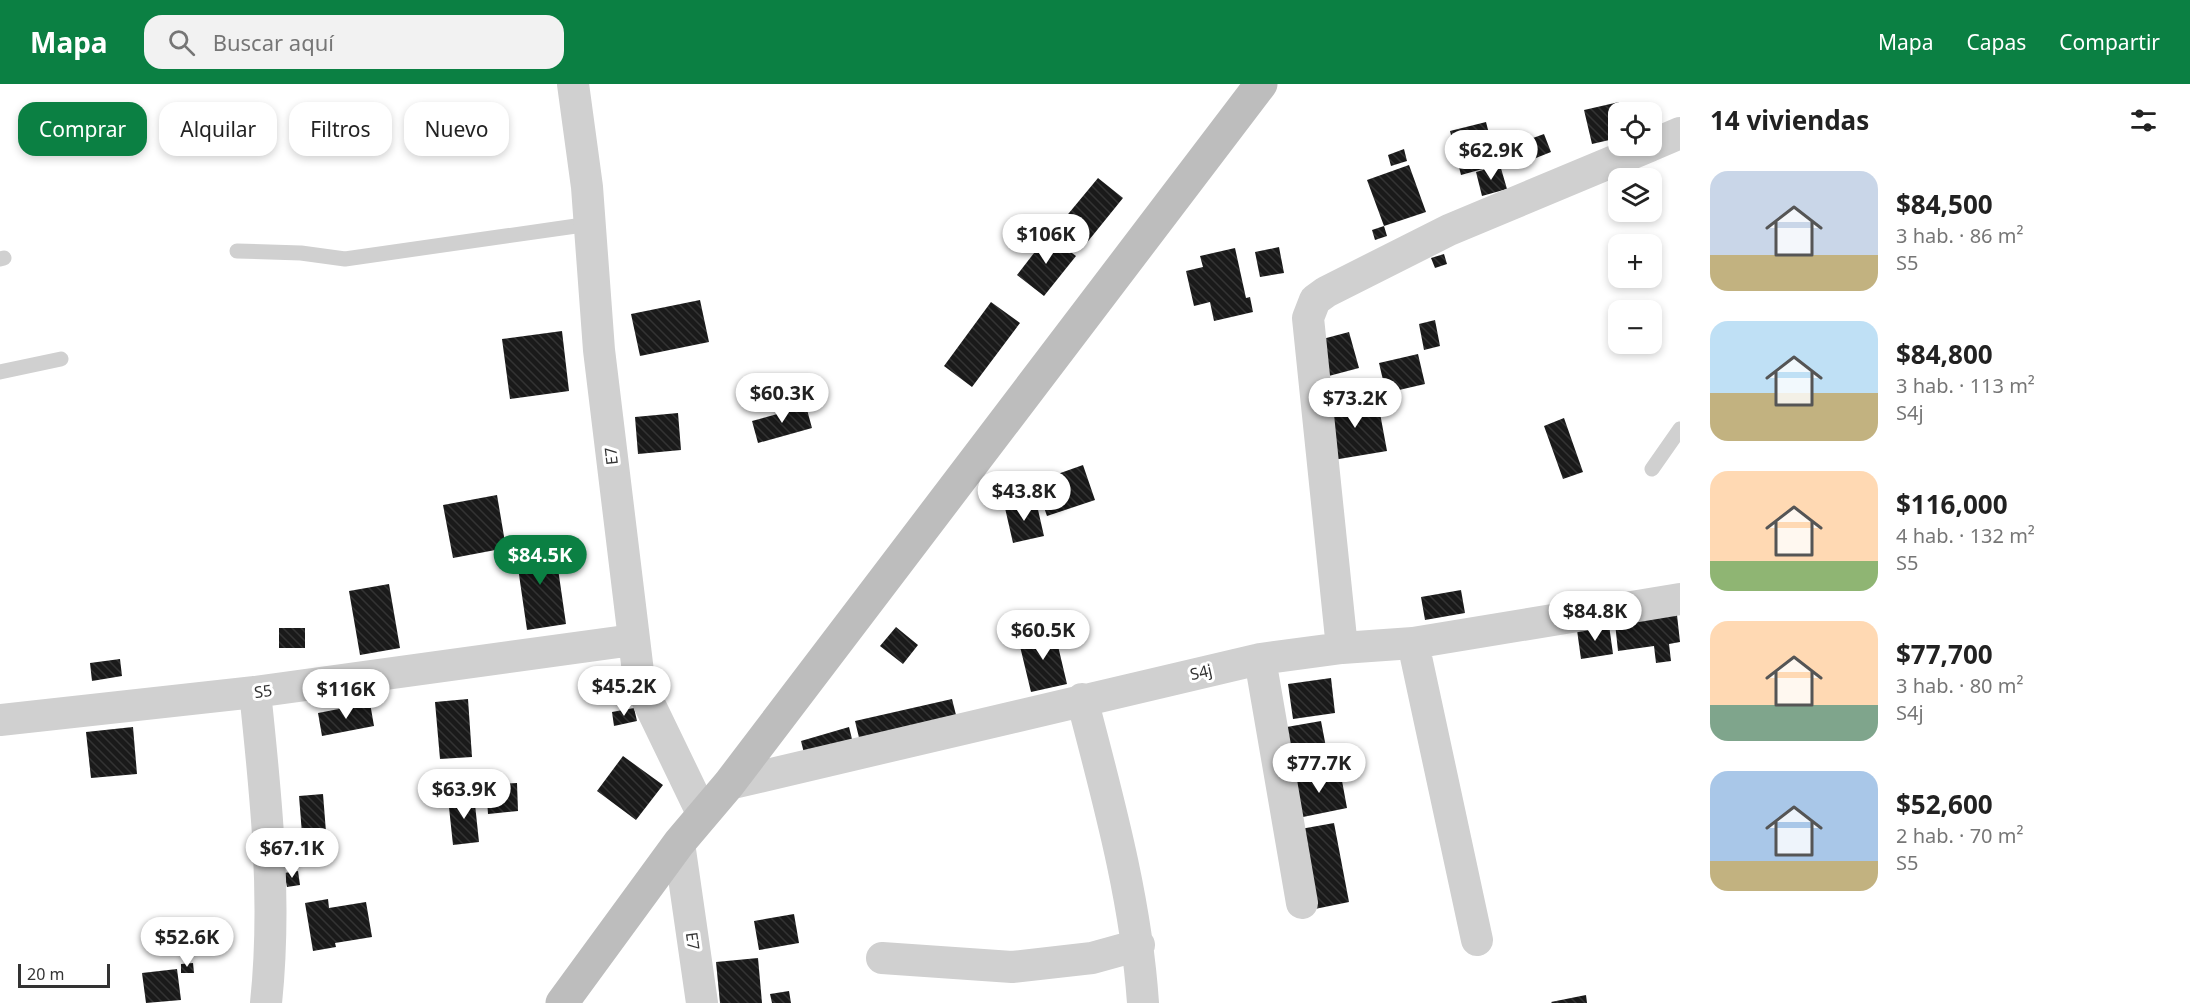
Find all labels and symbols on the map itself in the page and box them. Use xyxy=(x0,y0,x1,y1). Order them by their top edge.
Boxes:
pin: $62.9K xyxy=(1442,130,1540,181)
pin: $106K xyxy=(1004,214,1088,265)
pin: $60.3K xyxy=(733,373,831,424)
pin: $73.2K xyxy=(1306,378,1404,429)
street label: E7 xyxy=(599,446,623,466)
pin: $43.8K xyxy=(975,471,1073,522)
pin: $84.5K xyxy=(491,535,589,586)
pin: $84.8K xyxy=(1546,591,1644,642)
pin: $60.5K xyxy=(994,610,1092,661)
street label: S4j xyxy=(1188,659,1214,685)
pin: $45.2K xyxy=(575,666,673,717)
pin: $116K xyxy=(304,669,388,720)
street label: S5 xyxy=(253,679,273,703)
pin: $77.7K xyxy=(1270,743,1368,794)
pin: $63.9K xyxy=(415,769,513,820)
pin: $67.1K xyxy=(243,828,341,879)
pin: $52.6K xyxy=(138,917,236,968)
street label: E7 xyxy=(681,931,705,951)
scale bar xyxy=(18,961,110,988)

